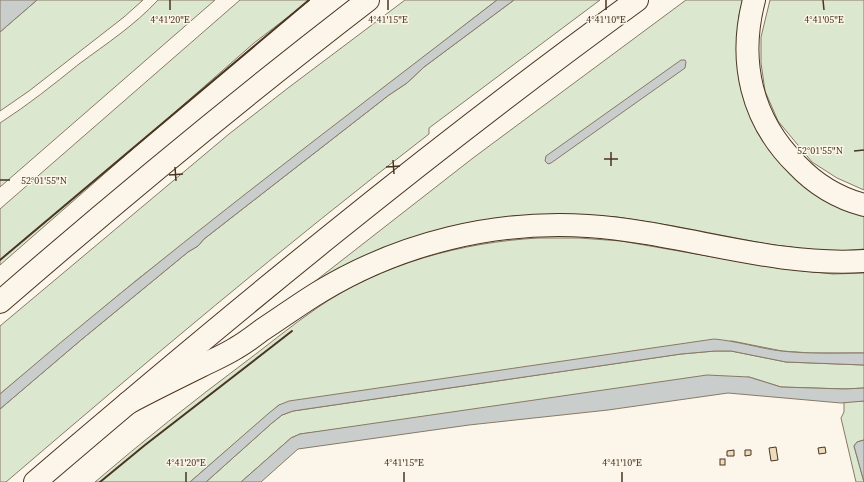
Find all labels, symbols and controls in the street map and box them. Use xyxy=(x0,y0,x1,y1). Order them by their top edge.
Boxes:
text: 4°41'20"E xyxy=(150,13,190,26)
text: 4°41'15"E xyxy=(368,13,408,26)
text: 4°41'10"E xyxy=(586,13,626,26)
text: 4°41'05"E xyxy=(804,13,844,26)
text: 52°01'55"N xyxy=(797,144,843,157)
text: 52°01'55"N xyxy=(21,174,67,187)
text: 4°41'20"E xyxy=(166,456,206,469)
text: 4°41'15"E xyxy=(384,456,424,469)
text: 4°41'10"E xyxy=(602,456,642,469)

